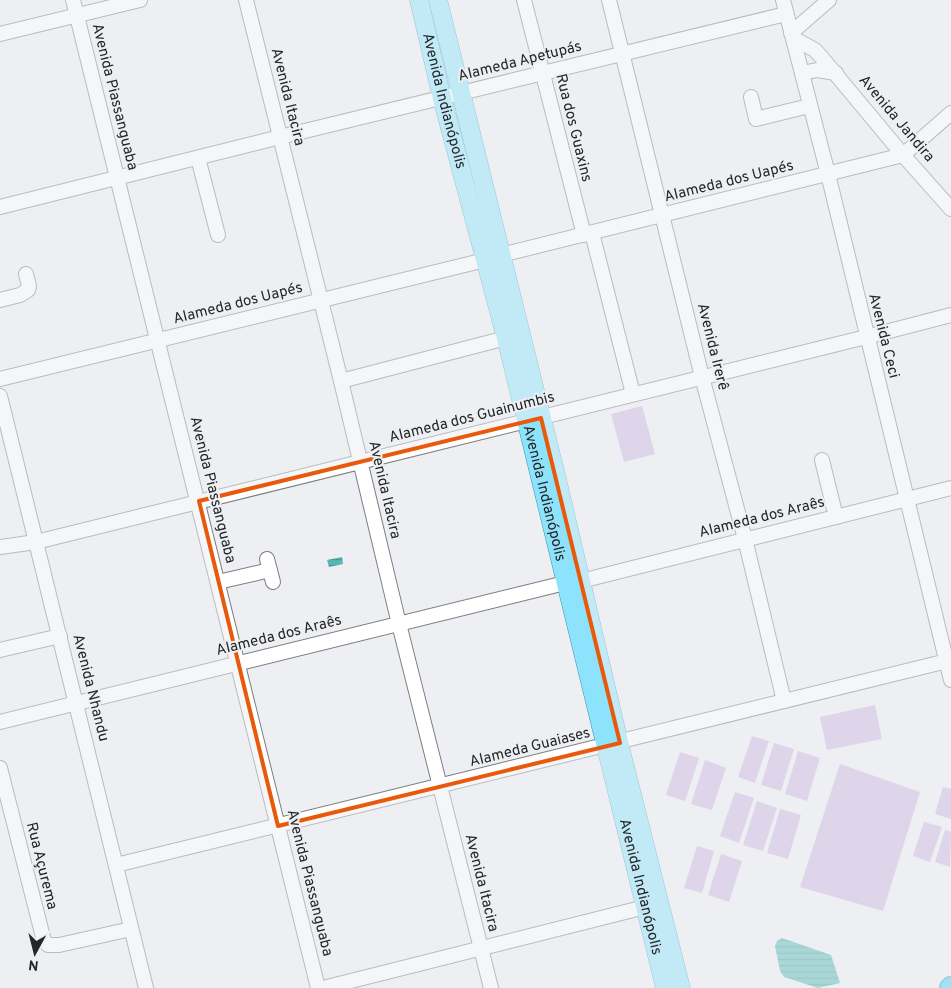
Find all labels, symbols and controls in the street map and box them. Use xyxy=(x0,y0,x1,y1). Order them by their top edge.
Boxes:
street label: Avenida Piassanguaba xyxy=(87,22,141,172)
street label: Avenida Indianópolis xyxy=(418,31,470,171)
street label: Alameda Apetupás xyxy=(456,37,584,87)
street label: Avenida Itacira xyxy=(266,46,308,148)
street label: Rua dos Guaxins xyxy=(550,72,596,184)
street label: Avenida Jandira xyxy=(854,72,938,166)
street label: Alameda dos Uapés xyxy=(662,157,796,207)
street label: Alameda dos Uapés xyxy=(171,279,305,329)
street label: Avenida Ceci xyxy=(863,292,903,380)
street label: Avenida Irerê xyxy=(692,301,732,393)
street label: Alameda dos Guainumbis xyxy=(387,388,557,448)
street label: Avenida Piassanguaba xyxy=(185,415,239,565)
street label: Avenida Indianópolis xyxy=(518,423,570,563)
street label: Avenida Itacira xyxy=(363,439,405,541)
street label: Alameda dos Araês xyxy=(697,493,827,543)
street label: Alameda dos Araês xyxy=(214,611,344,661)
street label: Avenida Nhandu xyxy=(67,632,113,744)
street label: Alameda Guaiases xyxy=(468,724,592,772)
street label: Avenida Piassanguaba xyxy=(282,808,336,958)
street label: Avenida Indianópolis xyxy=(614,817,666,957)
street label: Rua Açurema xyxy=(21,820,61,912)
street label: Avenida Itacira xyxy=(460,832,502,934)
north arrow xyxy=(10,928,60,978)
text: N xyxy=(28,955,40,973)

